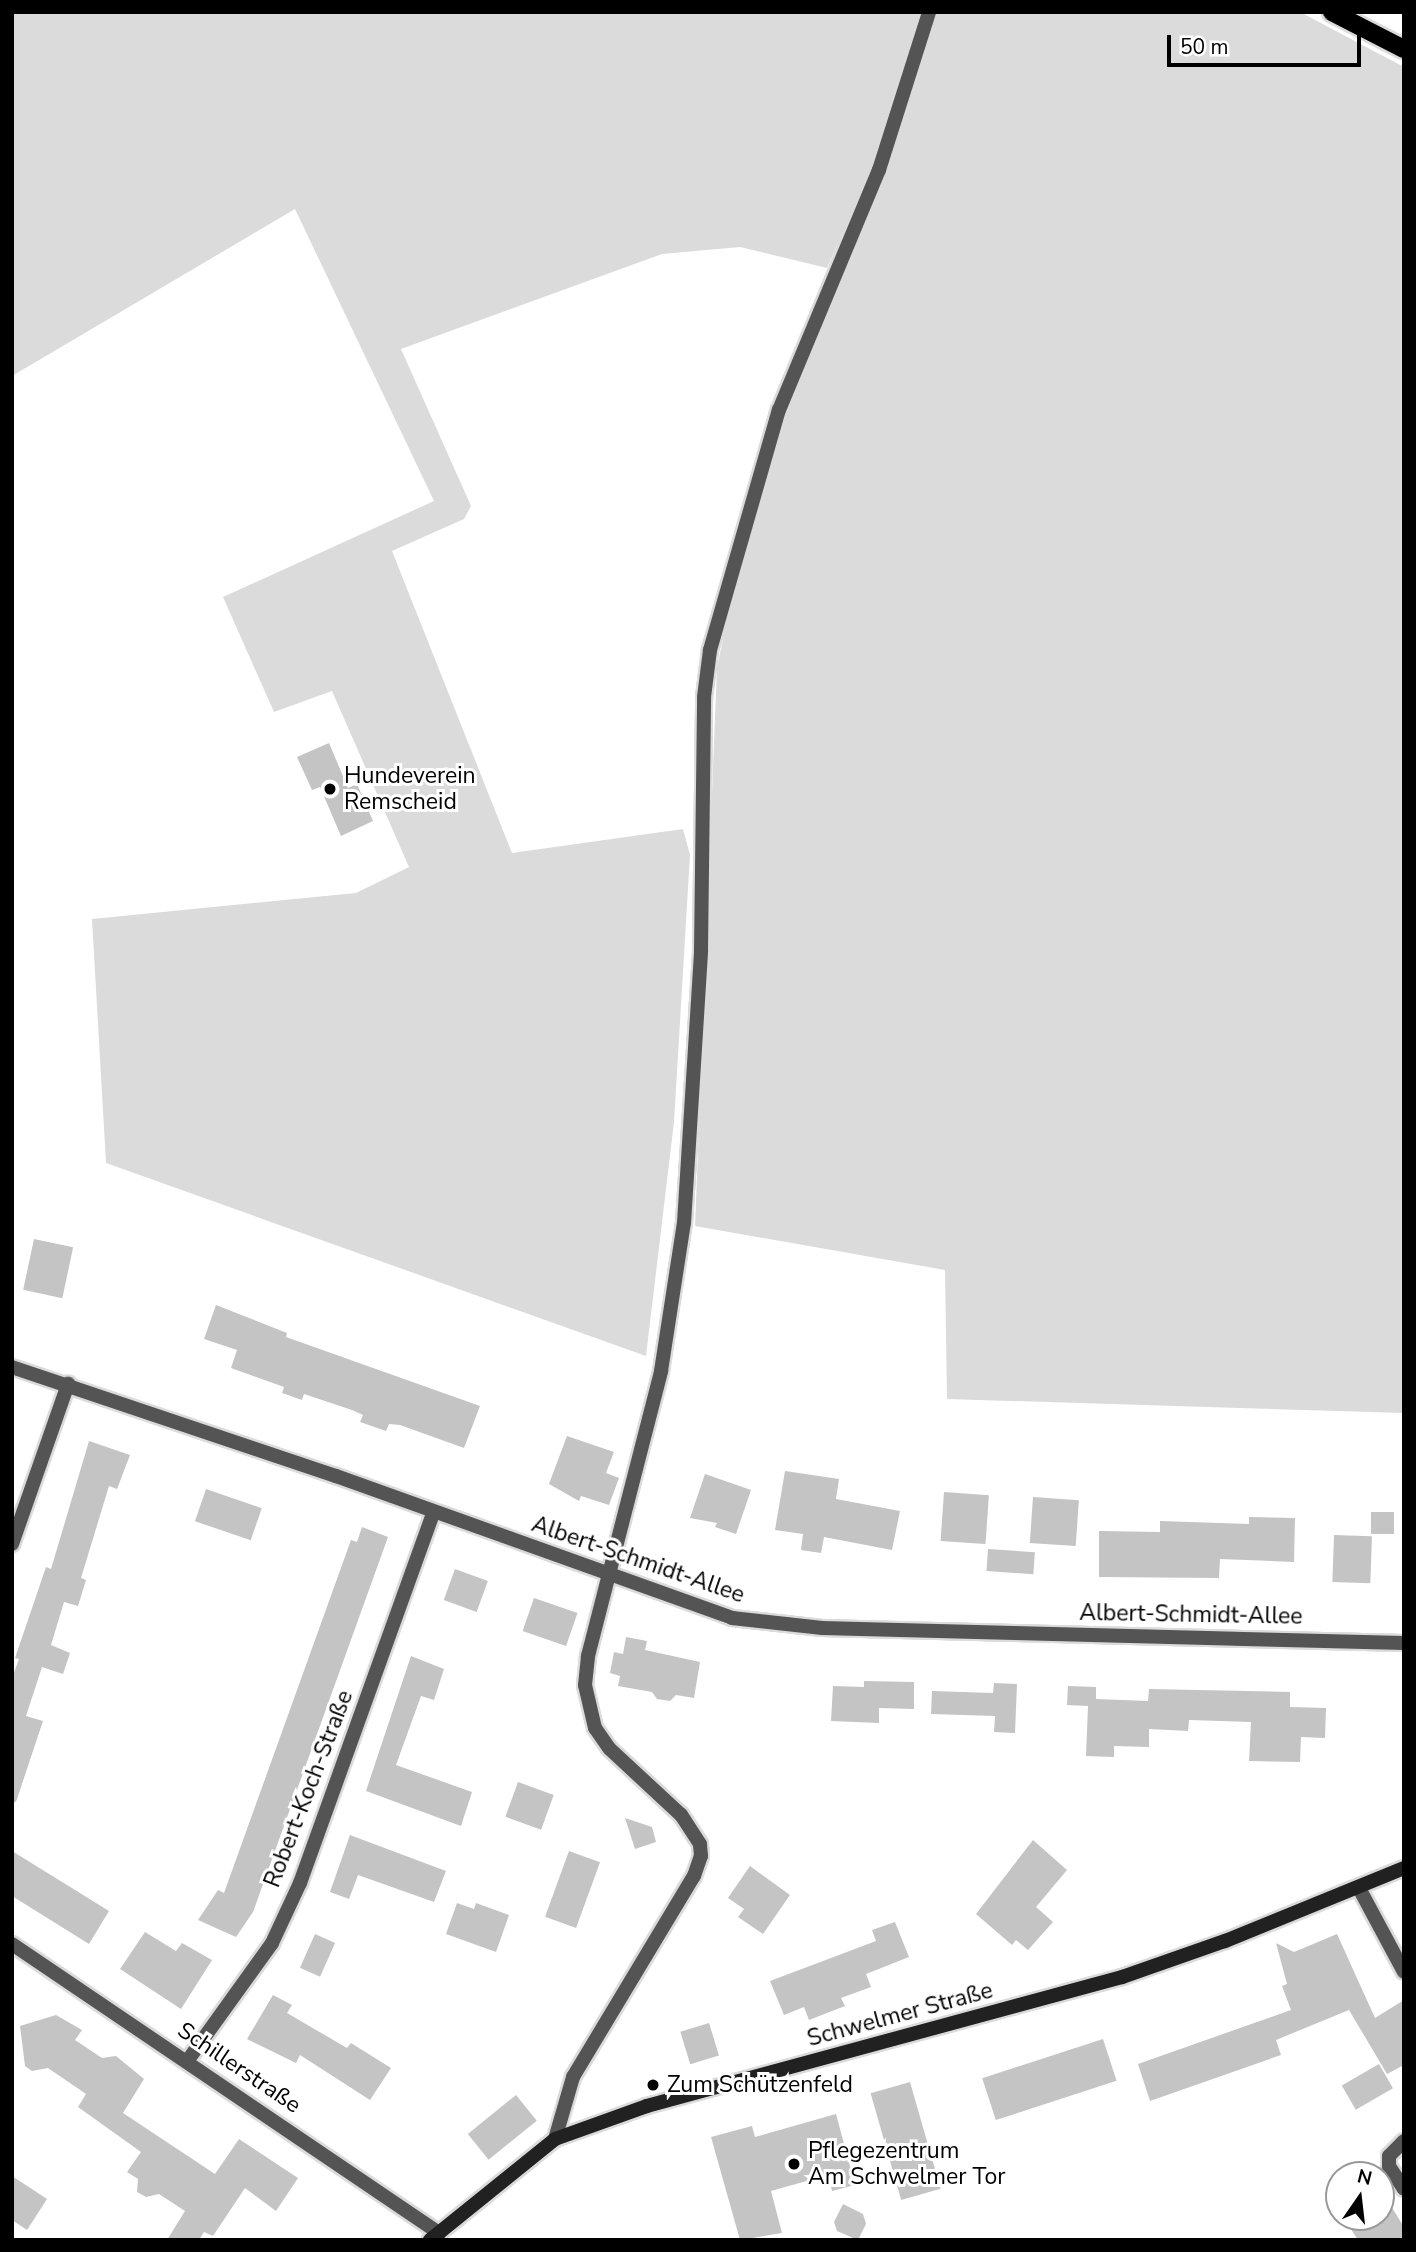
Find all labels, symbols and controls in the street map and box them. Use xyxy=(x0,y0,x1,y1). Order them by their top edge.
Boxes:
scale bar xyxy=(1171,21,1365,65)
text: 50 m xyxy=(1180,33,1229,61)
place label: Hundeverein Remscheid xyxy=(344,762,476,816)
marker: Hundeverein Remscheid xyxy=(322,781,338,797)
street label: Albert-Schmidt-Allee xyxy=(528,1511,748,1609)
street label: Albert-Schmidt-Allee xyxy=(1079,1599,1303,1631)
street label: Robert-Koch-Straße xyxy=(259,1687,359,1891)
street label: Schwelmer Straße xyxy=(804,1977,996,2053)
street label: Schillerstraße xyxy=(172,2017,306,2119)
place label: Zum Schützenfeld xyxy=(667,2071,853,2099)
marker: Zum Schützenfeld xyxy=(645,2077,661,2093)
place label: Pflegezentrum Am Schwelmer Tor xyxy=(808,2137,1006,2191)
marker: Pflegezentrum Am Schwelmer Tor xyxy=(786,2156,802,2172)
north arrow xyxy=(1325,2161,1395,2231)
text: N xyxy=(1355,2163,1375,2192)

